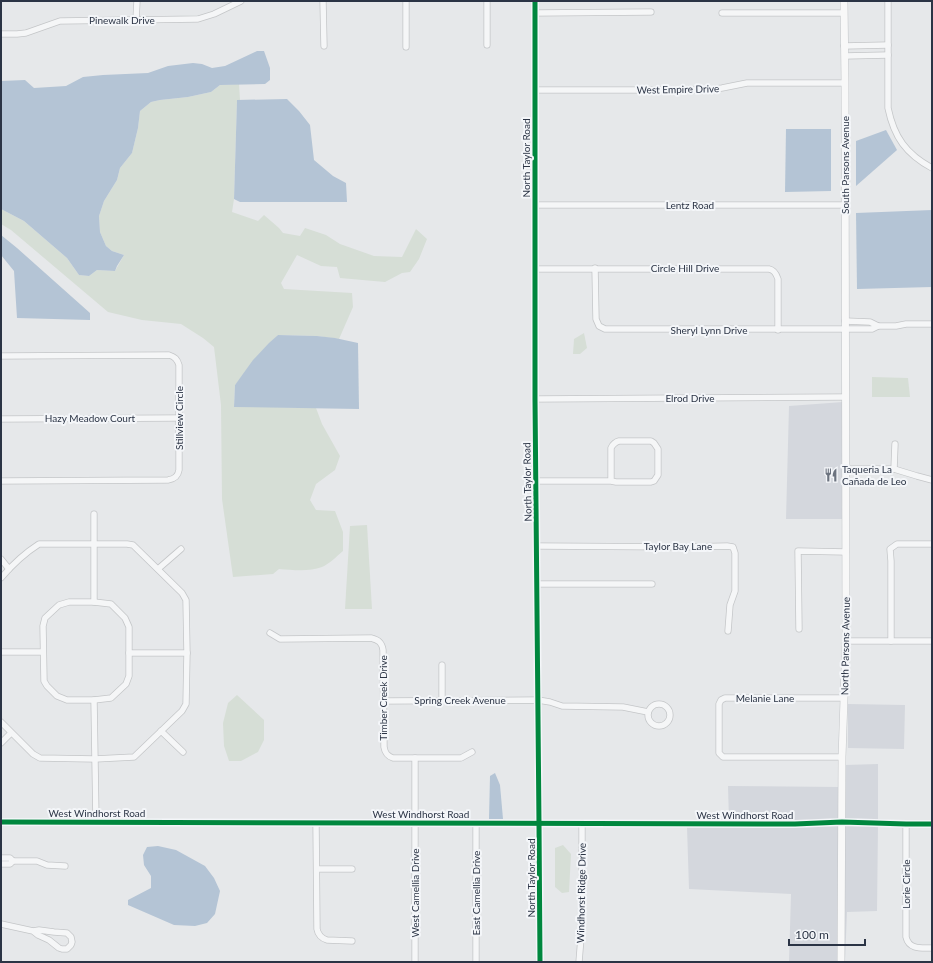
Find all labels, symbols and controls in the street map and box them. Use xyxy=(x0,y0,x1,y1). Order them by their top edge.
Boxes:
street label: Pinewalk Drive xyxy=(89,14,155,26)
street label: West Empire Drive xyxy=(637,82,719,96)
street label: South Parsons Avenue xyxy=(839,116,851,214)
street label: North Taylor Road xyxy=(520,118,532,198)
street label: Lentz Road xyxy=(666,199,714,211)
street label: Circle Hill Drive xyxy=(651,262,719,274)
street label: Sheryl Lynn Drive xyxy=(671,324,747,336)
street label: Stillview Circle xyxy=(173,386,185,450)
street label: Elrod Drive xyxy=(665,392,715,404)
street label: Hazy Meadow Court xyxy=(45,412,136,424)
street label: North Taylor Road xyxy=(520,442,534,522)
place label: Taqueria La Cañada de Leo xyxy=(842,463,907,487)
restaurant icon: Taqueria La Cañada de Leo xyxy=(823,467,839,483)
street label: Taylor Bay Lane xyxy=(644,540,712,552)
street label: North Parsons Avenue xyxy=(838,597,852,695)
street label: Timber Creek Drive xyxy=(377,655,389,741)
street label: Melanie Lane xyxy=(736,692,794,704)
street label: Spring Creek Avenue xyxy=(414,694,506,706)
street label: West Windhorst Road xyxy=(49,807,145,819)
street label: West Windhorst Road xyxy=(373,808,469,820)
street label: West Windhorst Road xyxy=(697,809,793,821)
street label: North Taylor Road xyxy=(525,838,537,918)
street label: Windhorst Ridge Drive xyxy=(574,843,588,943)
street label: West Camellia Drive xyxy=(409,848,421,938)
street label: East Camellia Drive xyxy=(470,851,482,935)
street label: Lorie Circle xyxy=(900,859,912,909)
scale bar xyxy=(789,921,865,947)
text: 100 m xyxy=(795,927,829,942)

